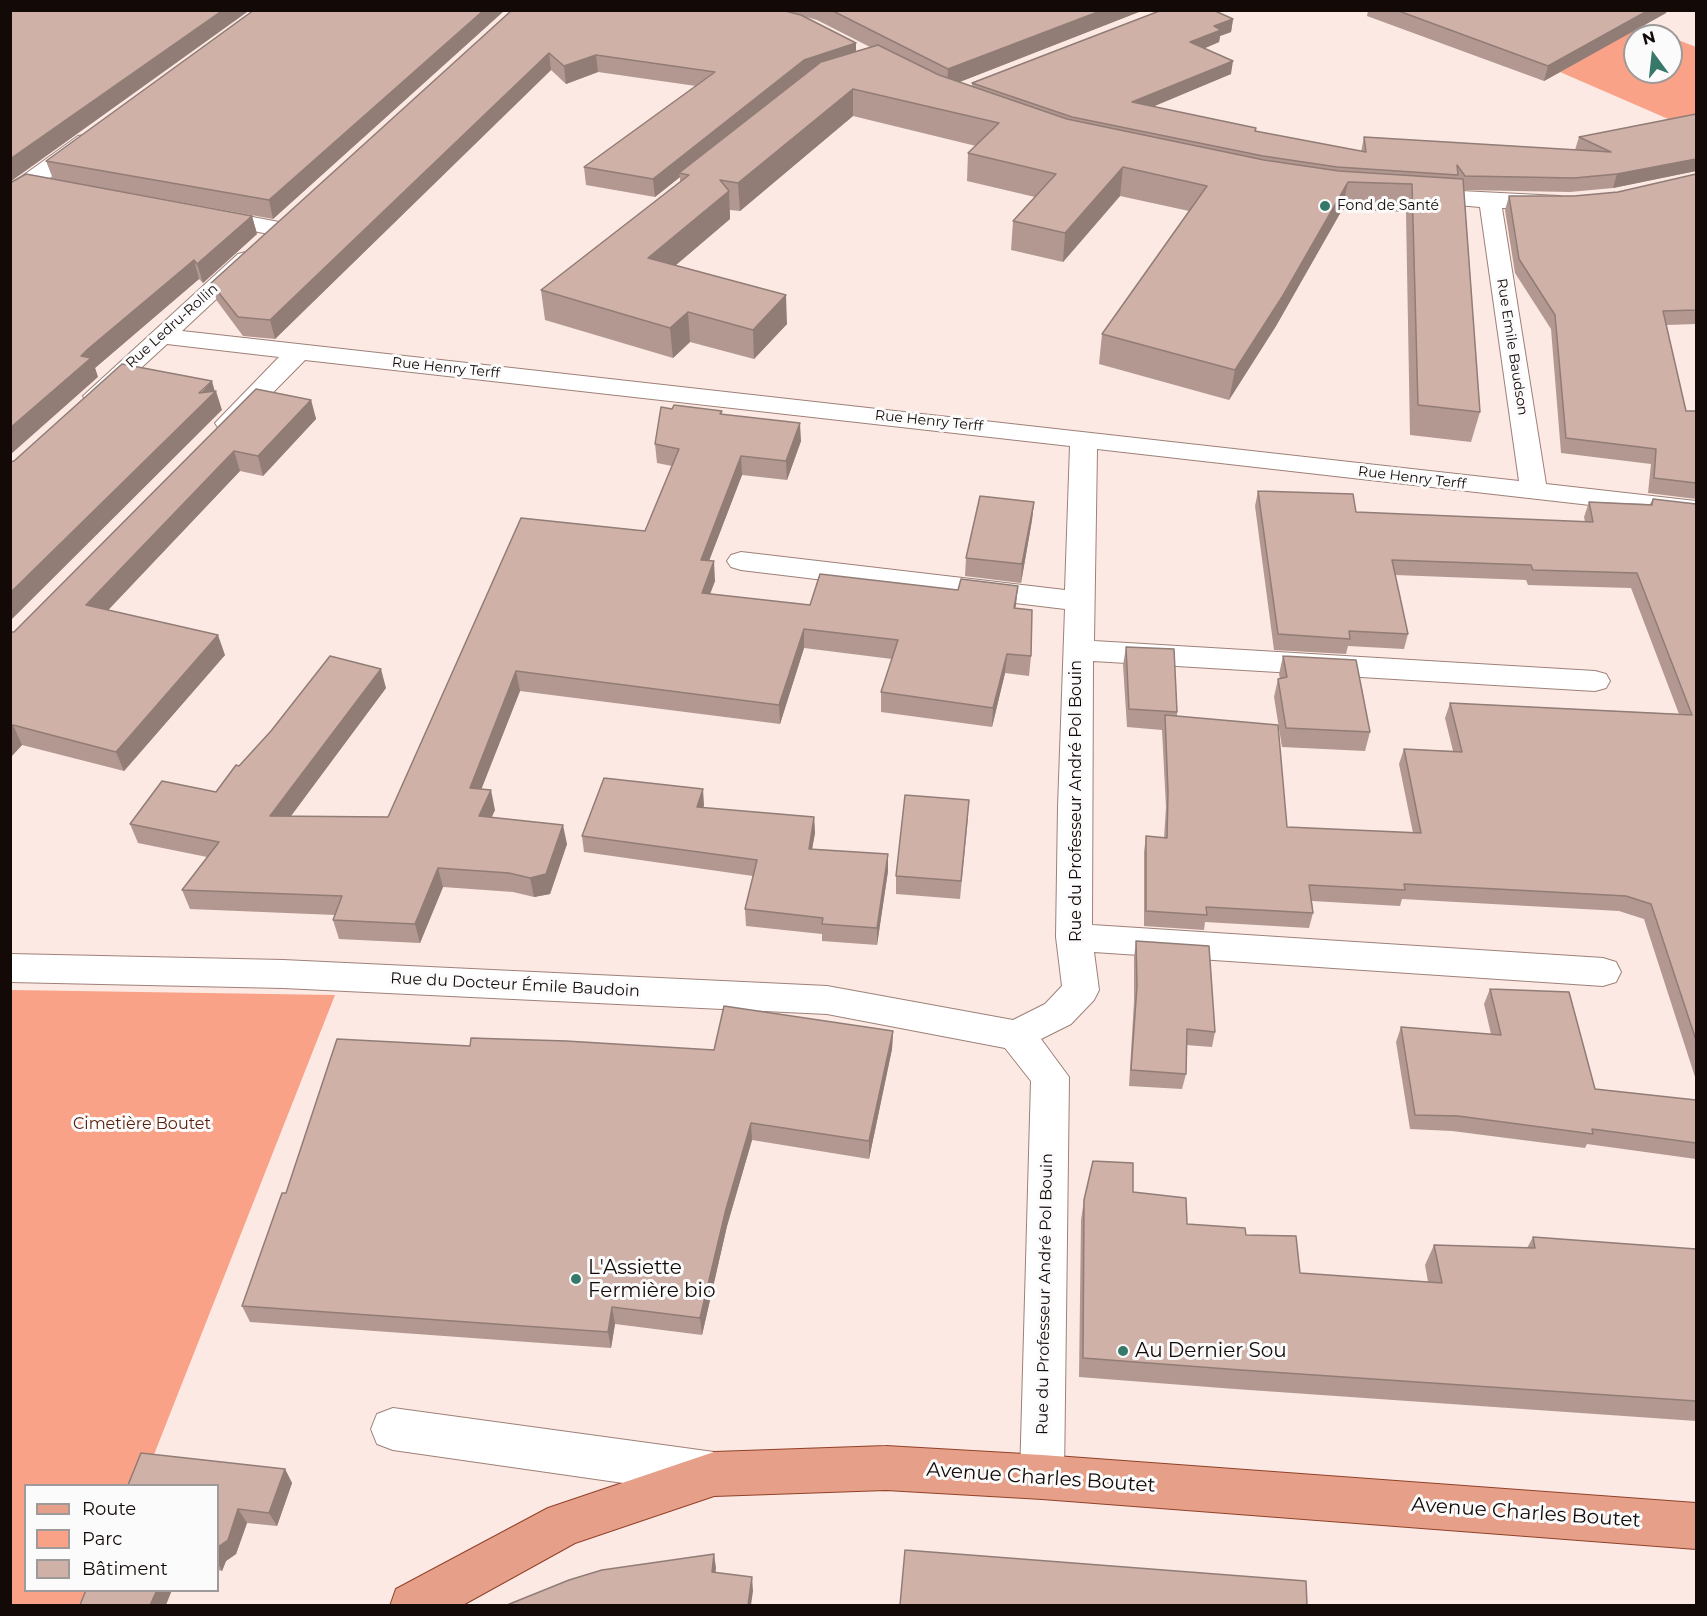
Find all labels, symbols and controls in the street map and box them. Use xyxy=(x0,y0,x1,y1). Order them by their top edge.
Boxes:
north arrow xyxy=(1623,24,1683,84)
text: N xyxy=(1640,27,1657,49)
place label: Fond de Santé xyxy=(1337,198,1439,214)
marker: Fond de Santé xyxy=(1318,199,1332,213)
street label: Rue Emile Baudson xyxy=(1493,277,1531,417)
street label: Rue Ledru-Rollin xyxy=(123,280,221,372)
street label: Rue Henry Terff xyxy=(391,354,501,382)
street label: Rue Henry Terff xyxy=(874,407,984,435)
street label: Rue Henry Terff xyxy=(1357,463,1467,493)
street label: Rue du Professeur André Pol Bouin xyxy=(1066,660,1086,942)
street label: Rue du Docteur Émile Baudoin xyxy=(390,969,640,1001)
park label: Cimetière Boutet xyxy=(73,1114,211,1134)
street label: Rue du Professeur André Pol Bouin xyxy=(1033,1153,1057,1435)
place label: L'Assiette Fermière bio xyxy=(588,1256,715,1303)
marker: L'Assiette Fermière bio xyxy=(569,1272,583,1286)
place label: Au Dernier Sou xyxy=(1135,1339,1287,1363)
marker: Au Dernier Sou xyxy=(1116,1344,1130,1358)
street label: Avenue Charles Boutet xyxy=(926,1458,1156,1498)
legend xyxy=(24,1484,219,1592)
street label: Avenue Charles Boutet xyxy=(1411,1493,1641,1533)
text: Route xyxy=(82,1498,136,1520)
text: Parc xyxy=(82,1528,122,1550)
text: Bâtiment xyxy=(82,1558,168,1580)

